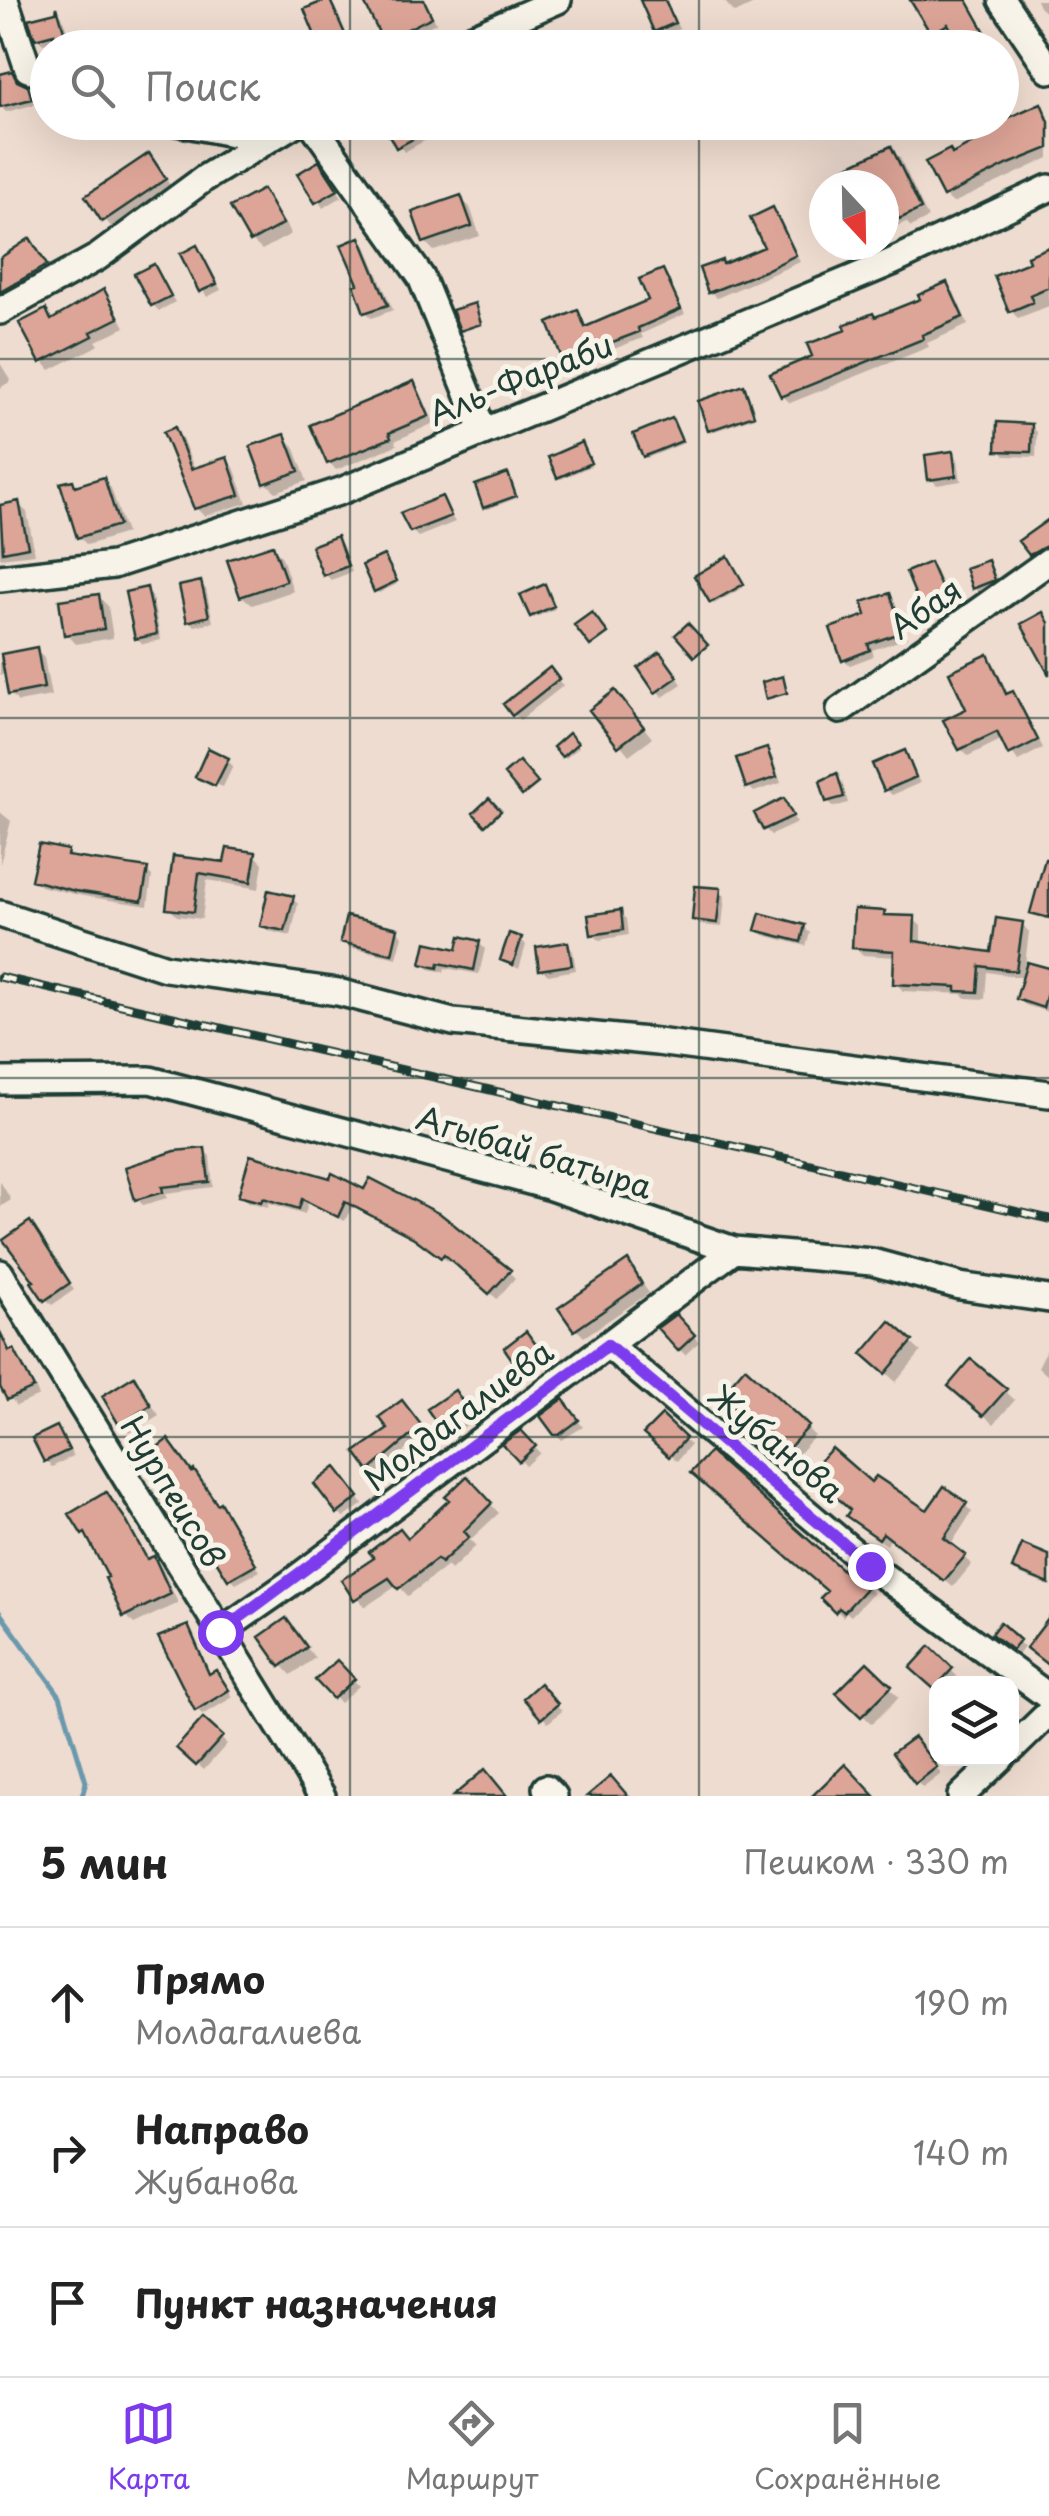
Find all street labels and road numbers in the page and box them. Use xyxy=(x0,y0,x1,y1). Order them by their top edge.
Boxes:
street label: Аль-Фараби xyxy=(421,319,620,437)
street label: Абая xyxy=(879,565,971,650)
street label: Агыбай батыра xyxy=(411,1092,658,1210)
street label: Молдагалиева xyxy=(353,1327,563,1502)
street label: Жубанова xyxy=(700,1372,855,1513)
street label: Нурпеисов xyxy=(109,1406,238,1576)

